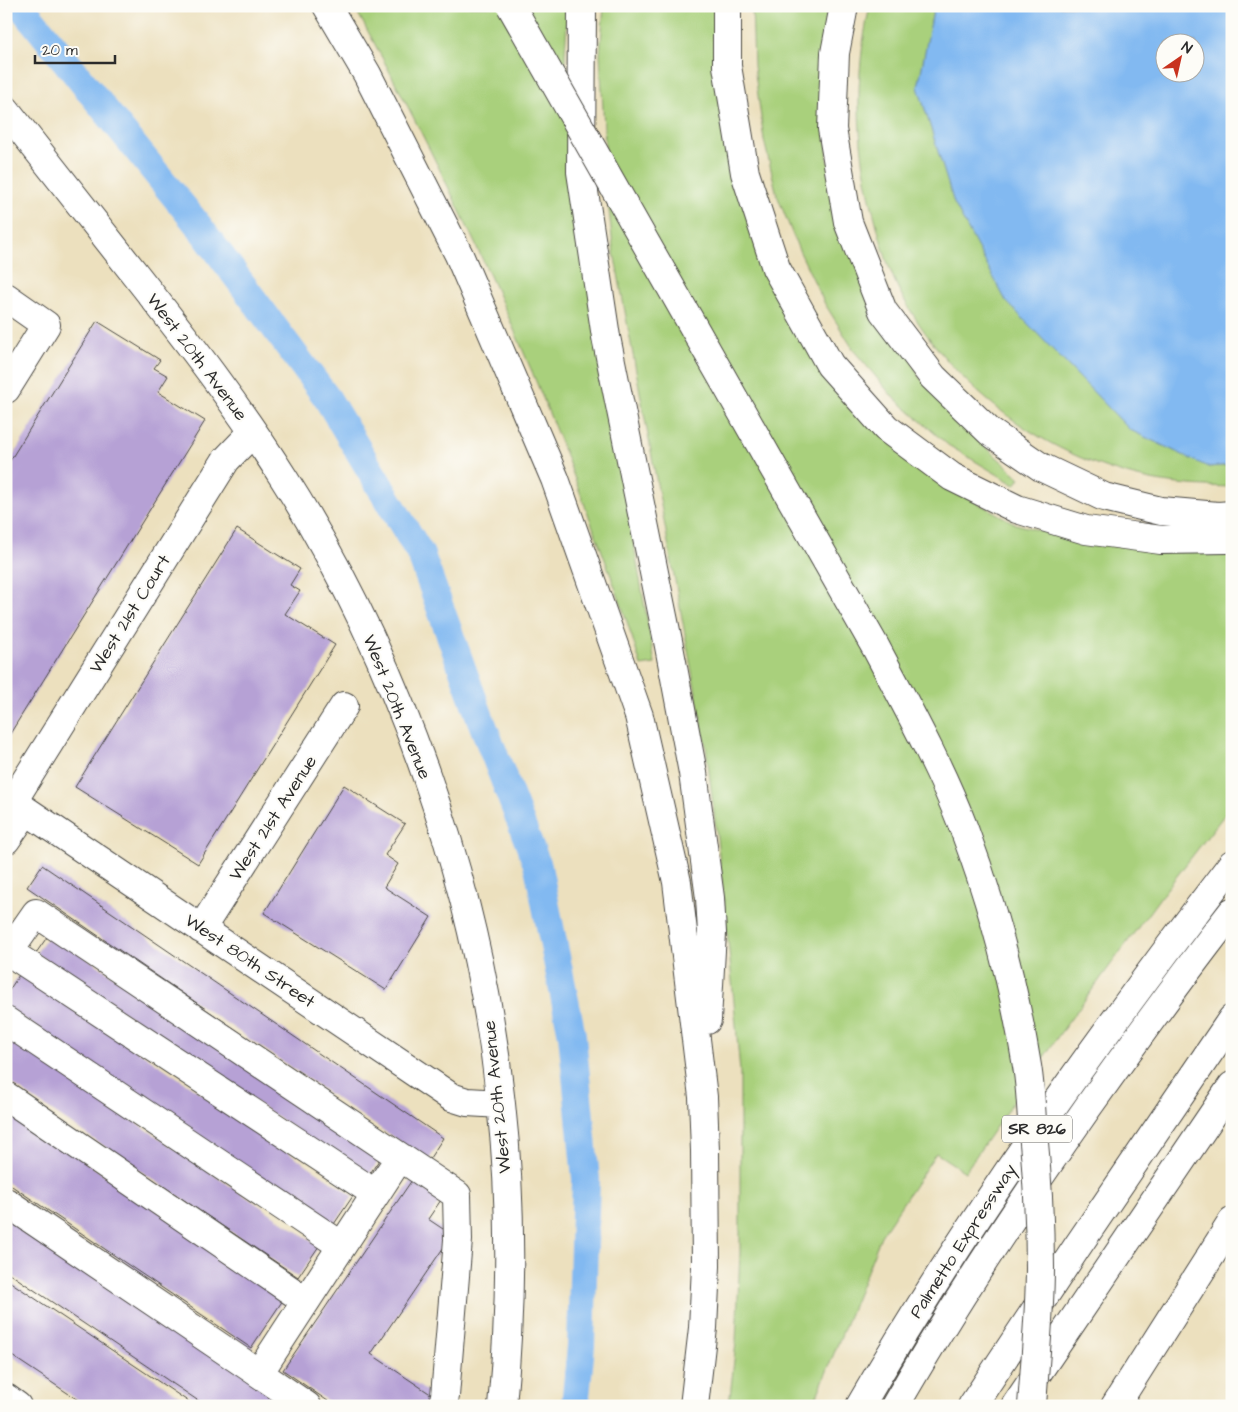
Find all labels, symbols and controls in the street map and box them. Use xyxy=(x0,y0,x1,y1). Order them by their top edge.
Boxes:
scale bar xyxy=(35,32,115,64)
north arrow xyxy=(1156,32,1206,82)
text: N xyxy=(1177,37,1196,59)
text: 20 m xyxy=(42,40,78,61)
street label: West 20th Avenue xyxy=(141,288,253,426)
street label: West 21st Court xyxy=(83,549,177,678)
street label: West 20th Avenue xyxy=(357,631,437,783)
street label: West 21st Avenue xyxy=(223,750,323,886)
street label: West 80th Street xyxy=(180,908,321,1014)
street label: West 20th Avenue xyxy=(477,1019,517,1175)
road number: SR 826 xyxy=(1002,1116,1072,1142)
street label: Palmetto Expressway xyxy=(904,1159,1023,1324)

